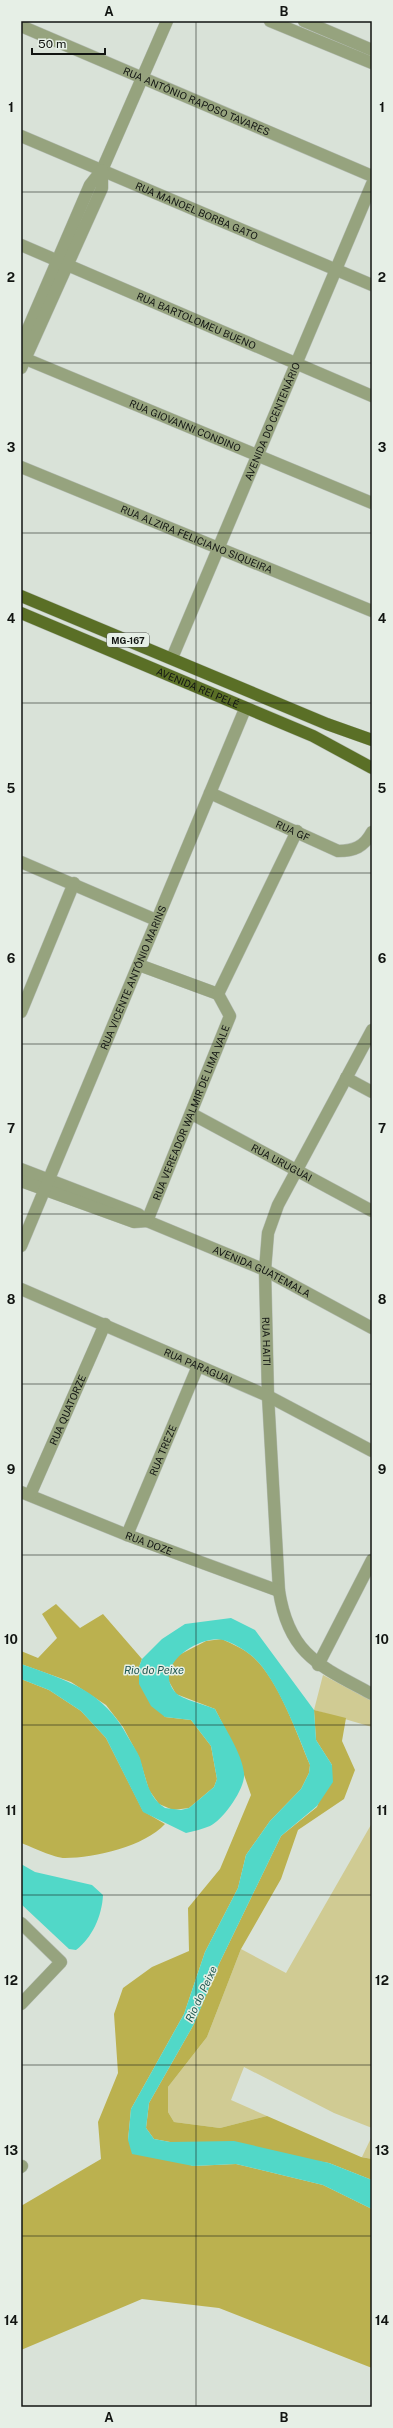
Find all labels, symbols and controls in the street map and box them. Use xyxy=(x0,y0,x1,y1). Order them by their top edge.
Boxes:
text: A xyxy=(104,4,114,19)
text: B xyxy=(280,4,289,19)
scale bar xyxy=(32,30,105,56)
text: 50 m xyxy=(38,37,66,51)
street label: RUA ANTÔNIO RAPOSO TAVARES xyxy=(121,64,272,138)
text: 1 xyxy=(8,100,14,115)
text: 1 xyxy=(379,100,385,115)
street label: RUA MANOEL BORBA GATO xyxy=(134,179,260,242)
text: 2 xyxy=(7,270,15,285)
text: 2 xyxy=(378,270,386,285)
street label: RUA BARTOLOMEU BUENO xyxy=(135,290,258,351)
street label: AVENIDA DO CENTENÁRIO xyxy=(242,360,302,482)
street label: RUA GIOVANNI CONDINO xyxy=(128,397,243,454)
text: 3 xyxy=(7,440,16,455)
text: 3 xyxy=(378,440,387,455)
street label: RUA ALZIRA FELICIANO SIQUEIRA xyxy=(119,503,275,576)
text: 4 xyxy=(7,611,16,626)
text: 4 xyxy=(378,611,387,626)
road number: MG-167 xyxy=(107,633,149,647)
street label: AVENIDA REI PELÉ xyxy=(155,665,241,710)
text: 5 xyxy=(7,781,16,796)
text: 5 xyxy=(378,781,387,796)
street label: RUA GF xyxy=(274,818,312,843)
street label: RUA VICENTE ANTÔNIO MARINS xyxy=(98,903,169,1051)
text: 6 xyxy=(7,951,16,966)
text: 6 xyxy=(378,951,387,966)
street label: RUA VEREADOR WALMIR DE LIMA VALE xyxy=(150,1023,232,1202)
text: 7 xyxy=(7,1121,15,1136)
text: 7 xyxy=(378,1121,386,1136)
street label: RUA URUGUAI xyxy=(249,1141,314,1184)
street label: AVENIDA GUATEMALA xyxy=(211,1243,313,1300)
text: 8 xyxy=(7,1292,16,1307)
text: 8 xyxy=(378,1292,387,1307)
street label: RUA HAITI xyxy=(260,1317,273,1366)
street label: RUA PARAGUAI xyxy=(162,1346,234,1386)
street label: RUA QUATORZE xyxy=(47,1373,88,1447)
street label: RUA TREZE xyxy=(147,1423,179,1478)
text: 9 xyxy=(7,1462,15,1477)
text: 9 xyxy=(378,1462,386,1477)
street label: RUA DOZE xyxy=(124,1529,174,1557)
text: 10 xyxy=(4,1632,18,1647)
text: 10 xyxy=(375,1632,389,1647)
water label: Rio do Peixe xyxy=(124,1664,184,1676)
text: 11 xyxy=(5,1803,17,1818)
text: 11 xyxy=(376,1803,388,1818)
water label: Rio do Peixe xyxy=(183,1964,219,2024)
text: 12 xyxy=(4,1973,18,1988)
text: 12 xyxy=(375,1973,389,1988)
text: 13 xyxy=(4,2143,18,2158)
text: 13 xyxy=(375,2143,389,2158)
text: 14 xyxy=(4,2313,19,2328)
text: 14 xyxy=(375,2313,390,2328)
text: A xyxy=(104,2410,114,2425)
text: B xyxy=(280,2410,289,2425)

